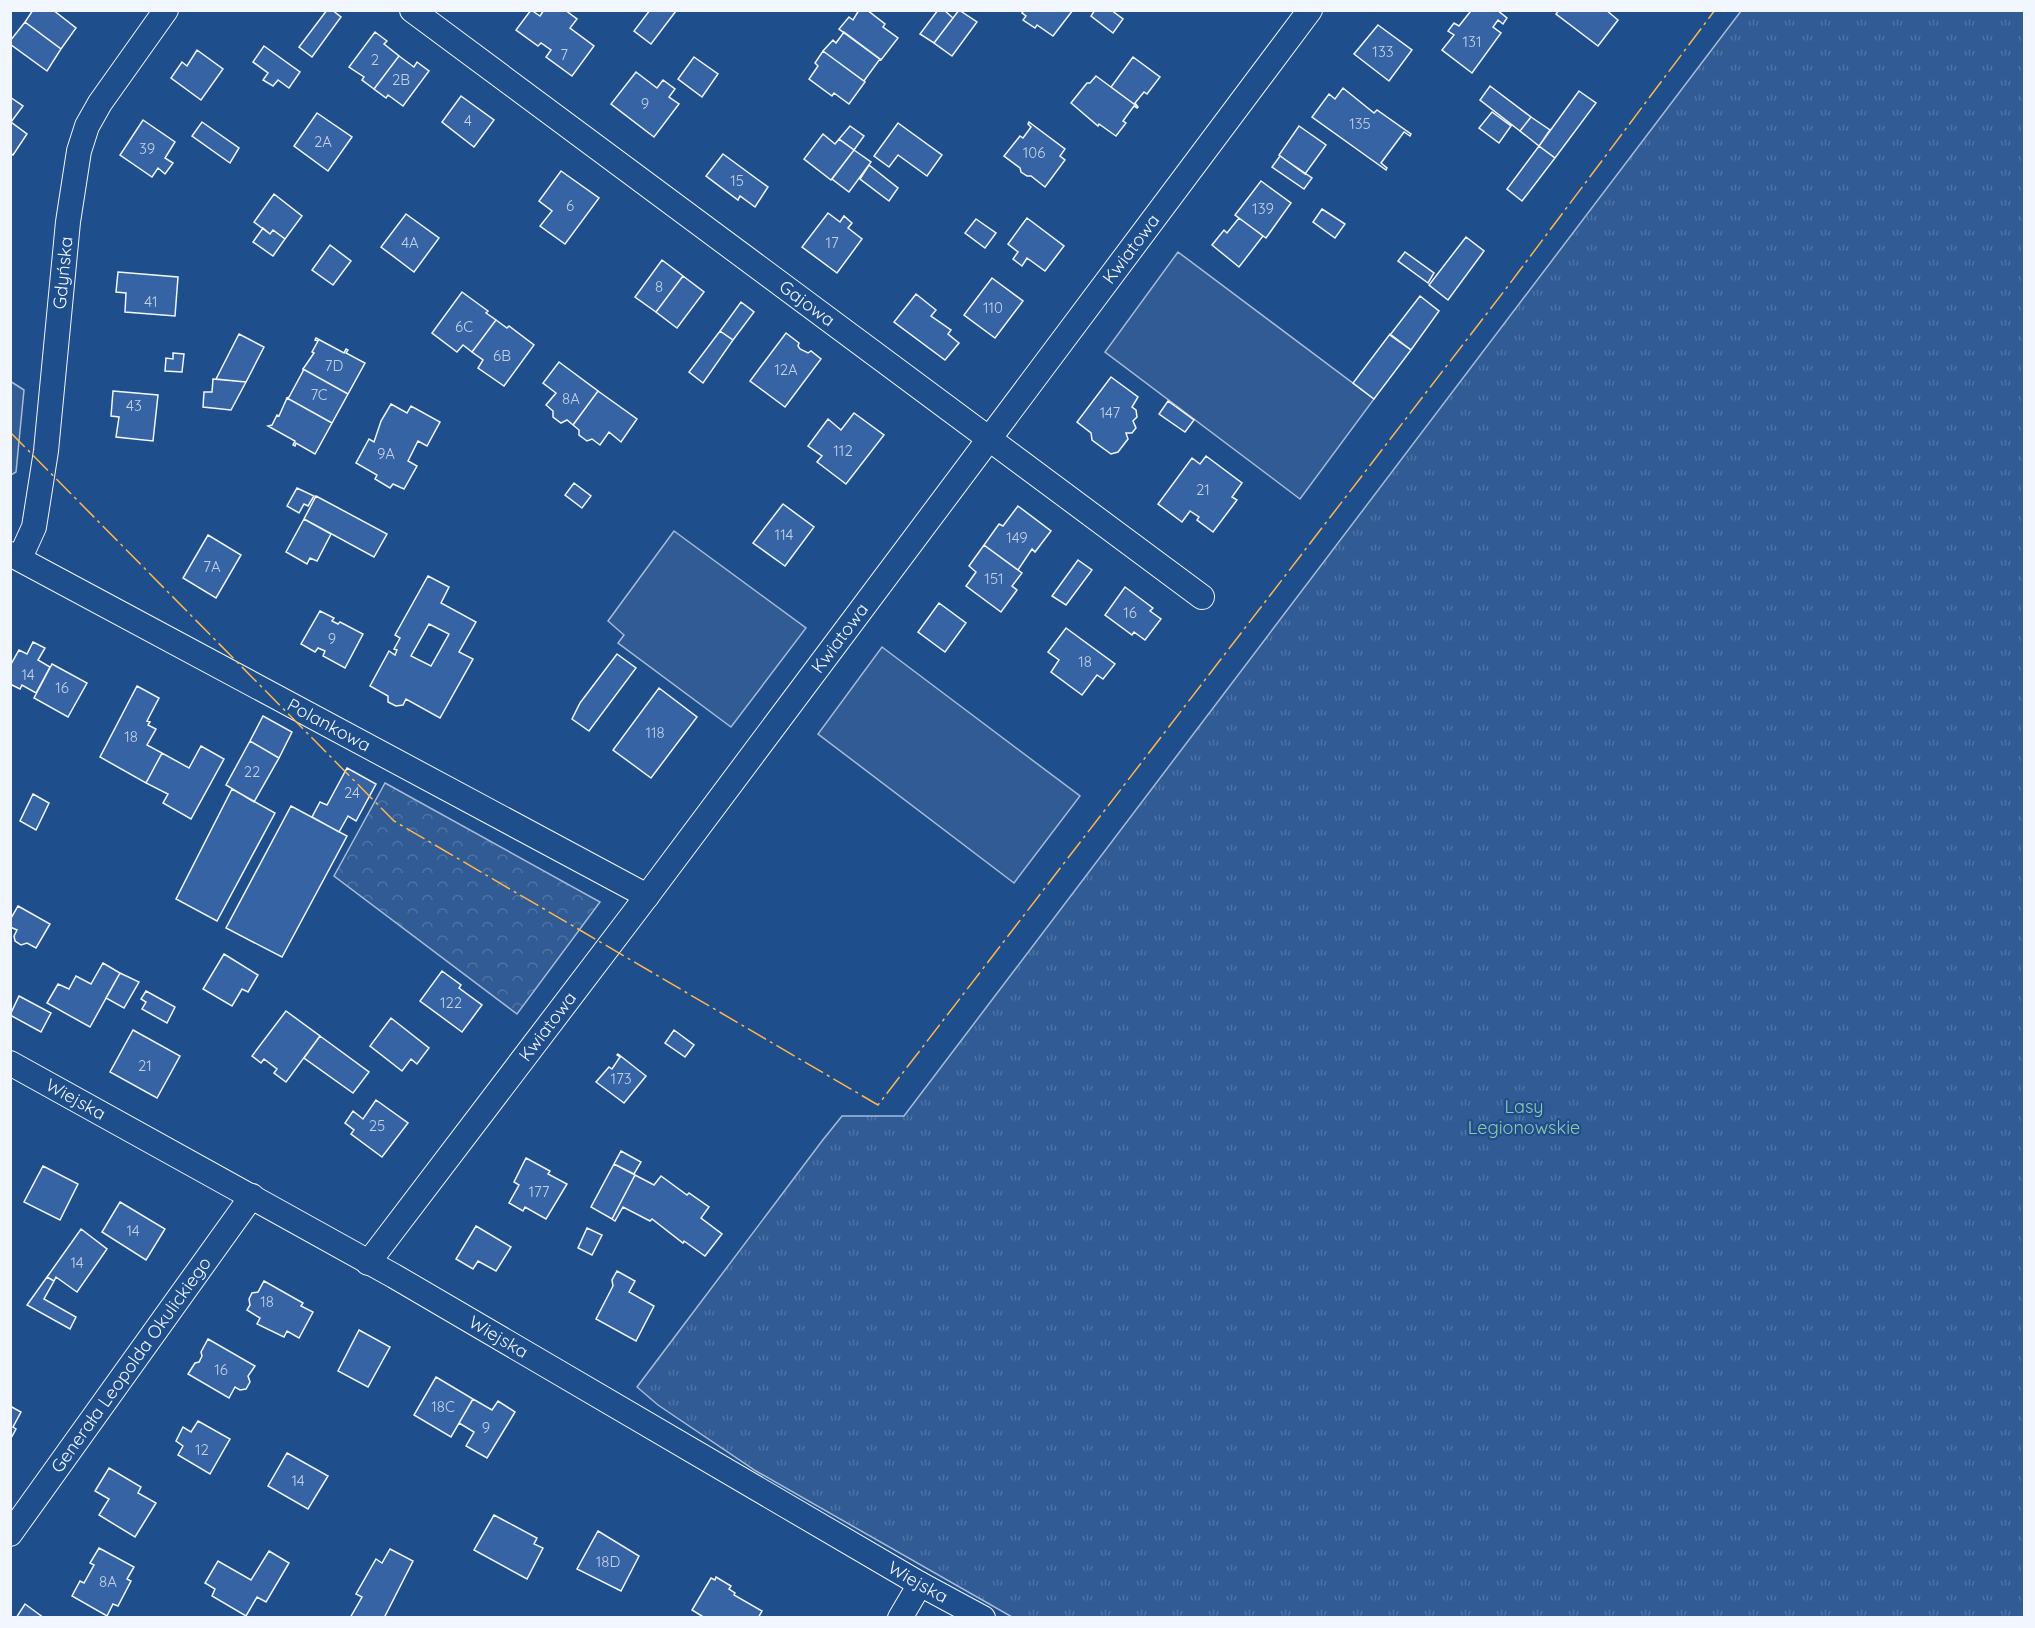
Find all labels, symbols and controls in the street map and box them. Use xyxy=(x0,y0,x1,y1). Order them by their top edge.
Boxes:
house number: 131 xyxy=(1463,32,1481,51)
house number: 133 xyxy=(1372,42,1394,61)
house number: 7 xyxy=(560,45,568,64)
house number: 2 xyxy=(371,50,379,69)
house number: 2B xyxy=(392,70,410,89)
house number: 9 xyxy=(641,94,649,113)
house number: 4 xyxy=(464,111,472,130)
house number: 135 xyxy=(1349,114,1371,133)
house number: 2A xyxy=(314,132,332,151)
house number: 39 xyxy=(139,139,155,158)
house number: 106 xyxy=(1023,143,1045,162)
house number: 15 xyxy=(730,171,744,190)
house number: 6 xyxy=(566,196,574,215)
house number: 139 xyxy=(1252,199,1274,218)
street label: Kwiatowa xyxy=(1097,209,1164,288)
house number: 4A xyxy=(401,233,419,252)
house number: 17 xyxy=(825,233,839,252)
street label: Gdyńska xyxy=(48,235,78,310)
street label: Gajowa xyxy=(775,275,840,331)
house number: 8 xyxy=(655,277,663,296)
house number: 41 xyxy=(144,292,158,311)
house number: 110 xyxy=(983,298,1003,317)
house number: 6C xyxy=(455,317,473,336)
house number: 6B xyxy=(493,346,511,365)
house number: 7D xyxy=(325,356,343,375)
house number: 12A xyxy=(774,360,798,379)
house number: 7C xyxy=(310,385,328,404)
house number: 8A xyxy=(562,389,580,408)
house number: 43 xyxy=(126,396,142,415)
house number: 147 xyxy=(1100,403,1121,422)
house number: 112 xyxy=(833,441,853,460)
house number: 9A xyxy=(377,444,395,463)
house number: 21 xyxy=(1196,480,1210,499)
house number: 114 xyxy=(775,525,793,544)
house number: 149 xyxy=(1006,528,1028,547)
house number: 7A xyxy=(203,557,221,576)
house number: 151 xyxy=(984,569,1004,588)
street label: Kwiatowa xyxy=(806,598,873,677)
house number: 16 xyxy=(1123,603,1137,622)
house number: 9 xyxy=(328,629,336,648)
house number: 18 xyxy=(1078,652,1092,671)
house number: 14 xyxy=(21,665,35,684)
house number: 16 xyxy=(55,678,69,697)
street label: Polankowa xyxy=(283,693,375,757)
house number: 118 xyxy=(645,723,665,742)
house number: 18 xyxy=(124,727,138,746)
house number: 22 xyxy=(244,762,260,781)
house number: 24 xyxy=(344,783,360,802)
street label: Kwiatowa xyxy=(513,987,581,1066)
house number: 122 xyxy=(440,993,462,1012)
house number: 21 xyxy=(138,1056,152,1075)
house number: 173 xyxy=(610,1069,632,1088)
street label: Wiejska xyxy=(42,1073,110,1125)
park label: Lasy Legionowskie xyxy=(1468,1095,1580,1139)
house number: 25 xyxy=(369,1116,385,1135)
house number: 177 xyxy=(529,1182,550,1201)
house number: 14 xyxy=(126,1221,140,1240)
street label: Generała Leopolda Okulickiego xyxy=(46,1252,216,1477)
house number: 14 xyxy=(70,1253,84,1272)
house number: 18 xyxy=(260,1292,274,1311)
street label: Wiejska xyxy=(465,1310,533,1363)
house number: 16 xyxy=(214,1360,228,1379)
house number: 18C xyxy=(431,1397,455,1416)
house number: 9 xyxy=(482,1418,490,1437)
house number: 12 xyxy=(195,1440,209,1459)
house number: 14 xyxy=(291,1471,305,1490)
house number: 18D xyxy=(596,1552,620,1571)
street label: Wiejska xyxy=(884,1556,952,1608)
house number: 8A xyxy=(99,1572,117,1591)

